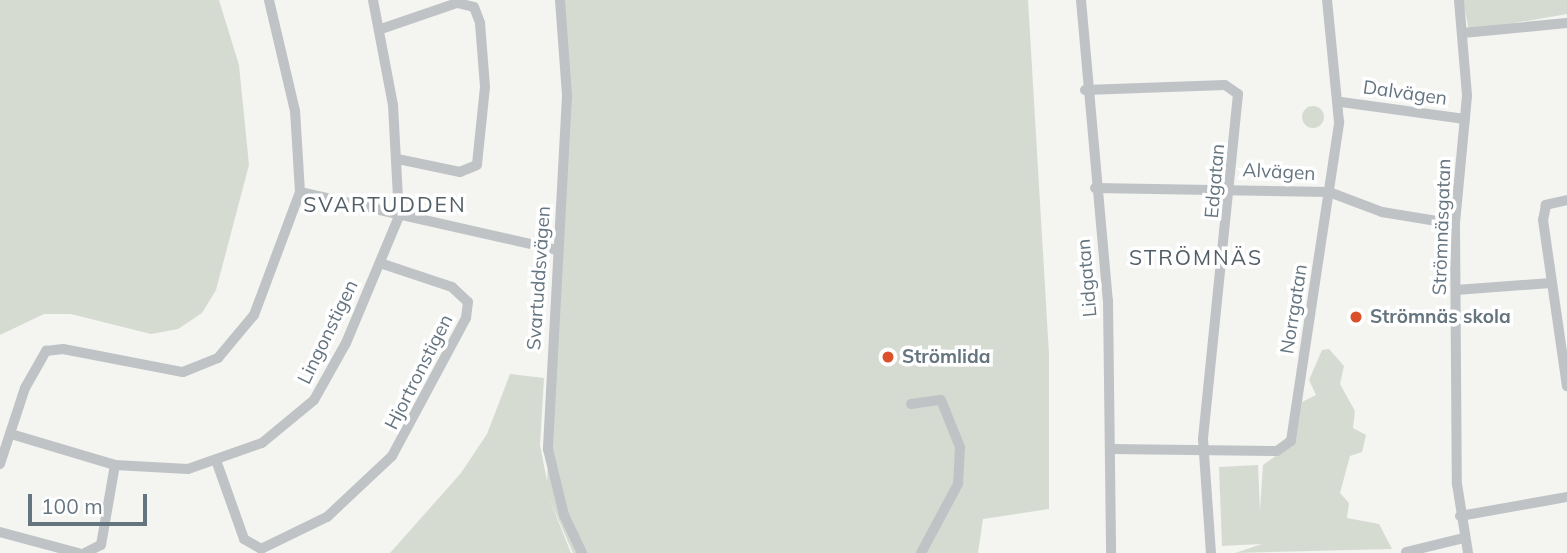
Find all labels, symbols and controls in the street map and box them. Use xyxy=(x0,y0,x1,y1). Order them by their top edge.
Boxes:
street label: Dalvägen xyxy=(1362,76,1448,110)
street label: Edgatan xyxy=(1200,143,1230,219)
street label: Strömnäsgatan xyxy=(1428,158,1456,296)
street label: Alvägen xyxy=(1242,159,1316,185)
district label: SVARTUDDEN xyxy=(305,191,465,217)
street label: Svartuddsvägen xyxy=(523,205,555,351)
street label: Lidgatan xyxy=(1072,238,1102,318)
district label: STRÖMNÄS xyxy=(1130,244,1262,270)
street label: Norrgatan xyxy=(1276,262,1312,356)
street label: Lingonstigen xyxy=(293,276,363,388)
place label: Strömnäs skola xyxy=(1370,306,1511,328)
marker: Strömnäs skola xyxy=(1348,309,1364,325)
street label: Hjortronstigen xyxy=(380,311,458,433)
place label: Strömlida xyxy=(902,346,990,368)
marker: Strömlida xyxy=(880,349,896,365)
scale bar xyxy=(32,480,150,524)
text: 100 m xyxy=(41,493,103,519)

